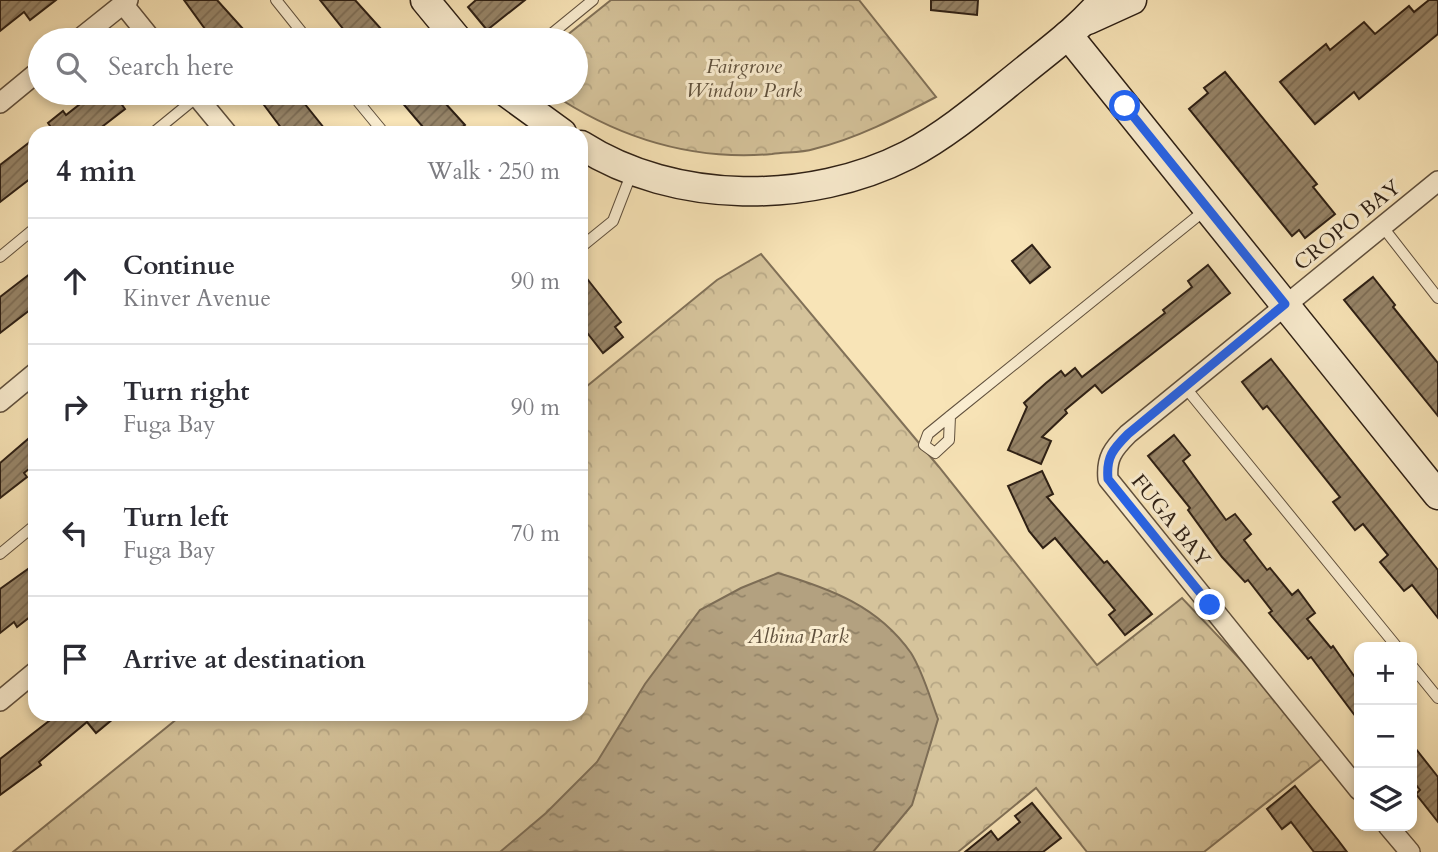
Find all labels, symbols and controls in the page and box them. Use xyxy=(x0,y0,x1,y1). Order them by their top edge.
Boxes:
search box xyxy=(28,28,588,105)
icon: search xyxy=(52,48,90,86)
text: Search here xyxy=(108,49,234,84)
park label: Fairgrove Window Park xyxy=(686,52,803,105)
route start xyxy=(1109,90,1140,121)
text: 4 min xyxy=(56,151,136,192)
text: Walk · 250 m xyxy=(427,156,560,187)
street label: CROPO BAY xyxy=(1288,173,1407,278)
text: Continue xyxy=(123,248,235,283)
icon: ahead xyxy=(56,262,94,300)
text: 90 m xyxy=(511,266,560,297)
text: Kinver Avenue xyxy=(123,283,271,314)
text: Turn right xyxy=(123,374,250,409)
icon: right xyxy=(56,388,94,426)
text: 90 m xyxy=(511,392,560,423)
text: Fuga Bay xyxy=(123,409,215,440)
street label: FUGA BAY xyxy=(1124,468,1217,573)
text: Turn left xyxy=(123,500,228,535)
icon: left xyxy=(56,514,94,552)
text: 70 m xyxy=(511,518,560,549)
text: Fuga Bay xyxy=(123,535,215,566)
route end xyxy=(1194,589,1225,620)
park label: Albina Park xyxy=(746,622,849,651)
icon: arrive xyxy=(56,640,94,678)
text: Arrive at destination xyxy=(123,642,366,677)
map controls xyxy=(1354,642,1417,831)
button: + xyxy=(1354,642,1417,705)
button: − xyxy=(1354,705,1417,768)
button: layers xyxy=(1354,768,1417,831)

